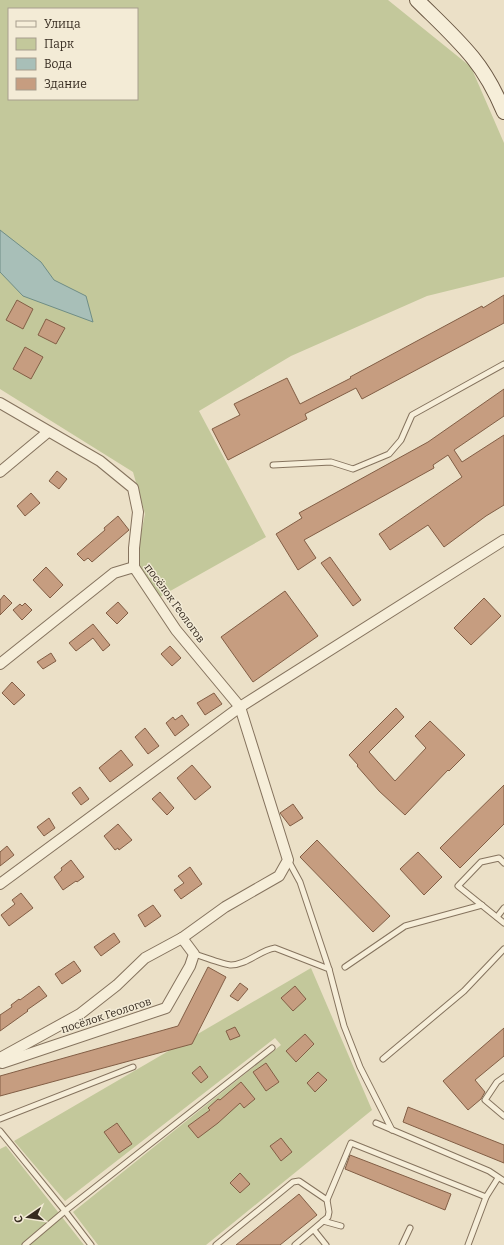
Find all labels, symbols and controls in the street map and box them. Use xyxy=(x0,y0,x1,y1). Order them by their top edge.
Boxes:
legend xyxy=(8,8,138,100)
text: Улица xyxy=(44,17,81,31)
text: Парк xyxy=(44,37,74,51)
text: Вода xyxy=(44,57,73,71)
text: Здание xyxy=(44,77,87,91)
street label: посёлок Геологов xyxy=(142,561,208,645)
street label: посёлок Геологов xyxy=(59,995,153,1036)
north arrow xyxy=(8,1197,48,1237)
text: С xyxy=(12,1214,26,1224)

